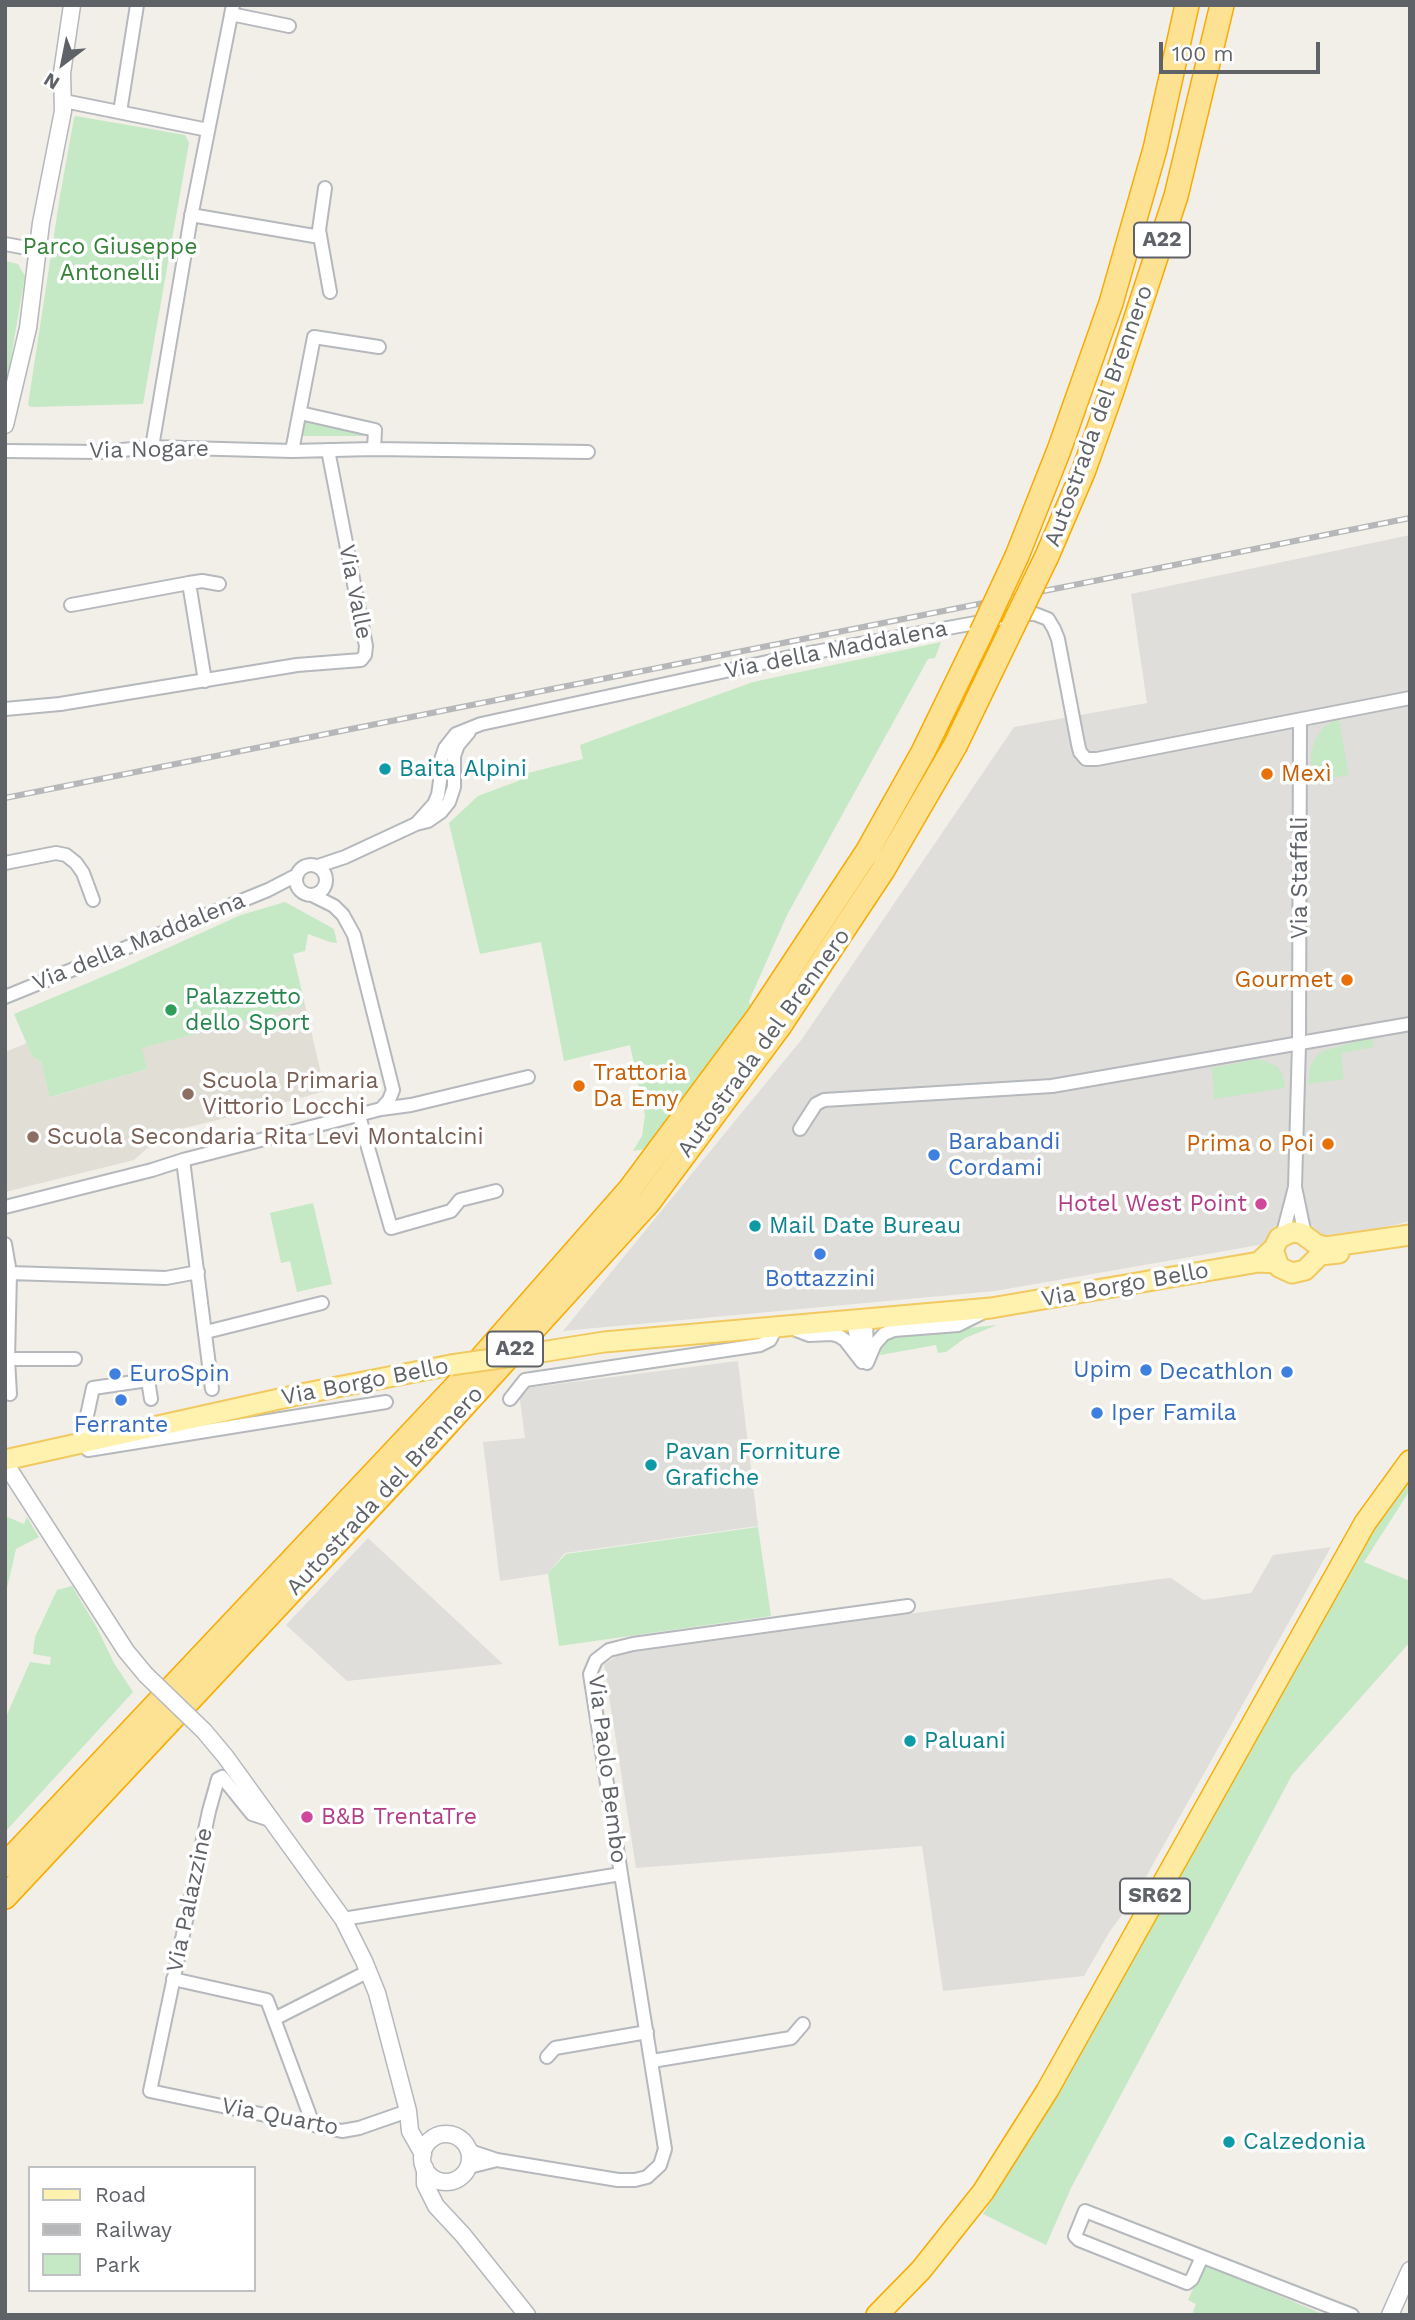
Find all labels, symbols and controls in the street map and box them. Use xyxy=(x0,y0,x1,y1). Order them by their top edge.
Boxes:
north arrow xyxy=(28,28,98,98)
scale bar xyxy=(1163,28,1324,72)
text: 100 m xyxy=(1172,41,1234,66)
text: N xyxy=(40,68,64,95)
road number: A22 xyxy=(1134,222,1190,258)
park label: Parco Giuseppe Antonelli xyxy=(22,233,198,287)
street label: Autostrada del Brennero xyxy=(1039,282,1159,550)
street label: Via Nogare xyxy=(89,435,209,465)
street label: Via Valle xyxy=(332,542,378,642)
street label: Via della Maddalena xyxy=(722,615,950,685)
place label: Baita Alpini xyxy=(399,755,527,783)
place label: Mexì xyxy=(1281,760,1332,788)
marker: Baita Alpini xyxy=(377,761,393,777)
marker: Mexì xyxy=(1259,766,1275,782)
street label: Via Staffali xyxy=(1286,817,1314,939)
street label: Via della Maddalena xyxy=(29,887,249,997)
street label: Autostrada del Brennero xyxy=(672,923,856,1163)
place label: Gourmet xyxy=(1234,966,1333,994)
marker: Gourmet xyxy=(1339,972,1355,988)
place label: Palazzetto dello Sport xyxy=(185,983,310,1037)
marker: Palazzetto dello Sport xyxy=(163,1002,179,1018)
place label: Trattoria Da Emy xyxy=(593,1059,687,1113)
place label: Scuola Primaria Vittorio Locchi xyxy=(202,1067,379,1121)
marker: Trattoria Da Emy xyxy=(571,1078,587,1094)
marker: Scuola Primaria Vittorio Locchi xyxy=(180,1086,196,1102)
place label: Scuola Secondaria Rita Levi Montalcini xyxy=(47,1123,484,1151)
place label: Barabandi Cordami xyxy=(948,1128,1060,1182)
marker: Scuola Secondaria Rita Levi Montalcini xyxy=(25,1129,41,1145)
place label: Prima o Poi xyxy=(1186,1130,1314,1158)
marker: Prima o Poi xyxy=(1320,1136,1336,1152)
marker: Barabandi Cordami xyxy=(926,1147,942,1163)
place label: Hotel West Point xyxy=(1057,1190,1247,1218)
marker: Hotel West Point xyxy=(1253,1196,1269,1212)
place label: Mail Date Bureau xyxy=(769,1212,961,1240)
marker: Mail Date Bureau xyxy=(747,1218,763,1234)
marker: Bottazzini xyxy=(812,1246,828,1262)
street label: Via Borgo Bello xyxy=(1039,1257,1211,1313)
place label: Bottazzini xyxy=(765,1265,875,1293)
road number: A22 xyxy=(487,1332,543,1366)
street label: Via Borgo Bello xyxy=(279,1352,451,1412)
place label: Upim xyxy=(1073,1356,1132,1384)
place label: Decathlon xyxy=(1159,1358,1273,1386)
place label: EuroSpin xyxy=(129,1360,230,1388)
marker: Upim xyxy=(1138,1362,1154,1378)
marker: Decathlon xyxy=(1279,1364,1295,1380)
marker: EuroSpin xyxy=(107,1366,123,1382)
street label: Autostrada del Brennero xyxy=(281,1381,489,1601)
marker: Ferrante xyxy=(113,1392,129,1408)
place label: Iper Famila xyxy=(1111,1399,1237,1427)
marker: Iper Famila xyxy=(1089,1405,1105,1421)
place label: Ferrante xyxy=(74,1411,168,1439)
place label: Pavan Forniture Grafiche xyxy=(665,1438,841,1492)
marker: Pavan Forniture Grafiche xyxy=(643,1457,659,1473)
street label: Via Paolo Bembo xyxy=(582,1673,632,1865)
place label: Paluani xyxy=(924,1727,1006,1755)
marker: Paluani xyxy=(902,1733,918,1749)
place label: B&B TrentaTre xyxy=(321,1803,477,1831)
marker: B&B TrentaTre xyxy=(299,1809,315,1825)
street label: Via Palazzine xyxy=(161,1825,219,1975)
road number: SR62 xyxy=(1120,1878,1190,1913)
street label: Via Quarto xyxy=(219,2092,341,2142)
place label: Calzedonia xyxy=(1243,2128,1366,2156)
marker: Calzedonia xyxy=(1221,2134,1237,2150)
legend xyxy=(28,2166,256,2292)
text: Road xyxy=(95,2182,146,2207)
text: Railway xyxy=(95,2217,172,2242)
text: Park xyxy=(95,2252,140,2277)

